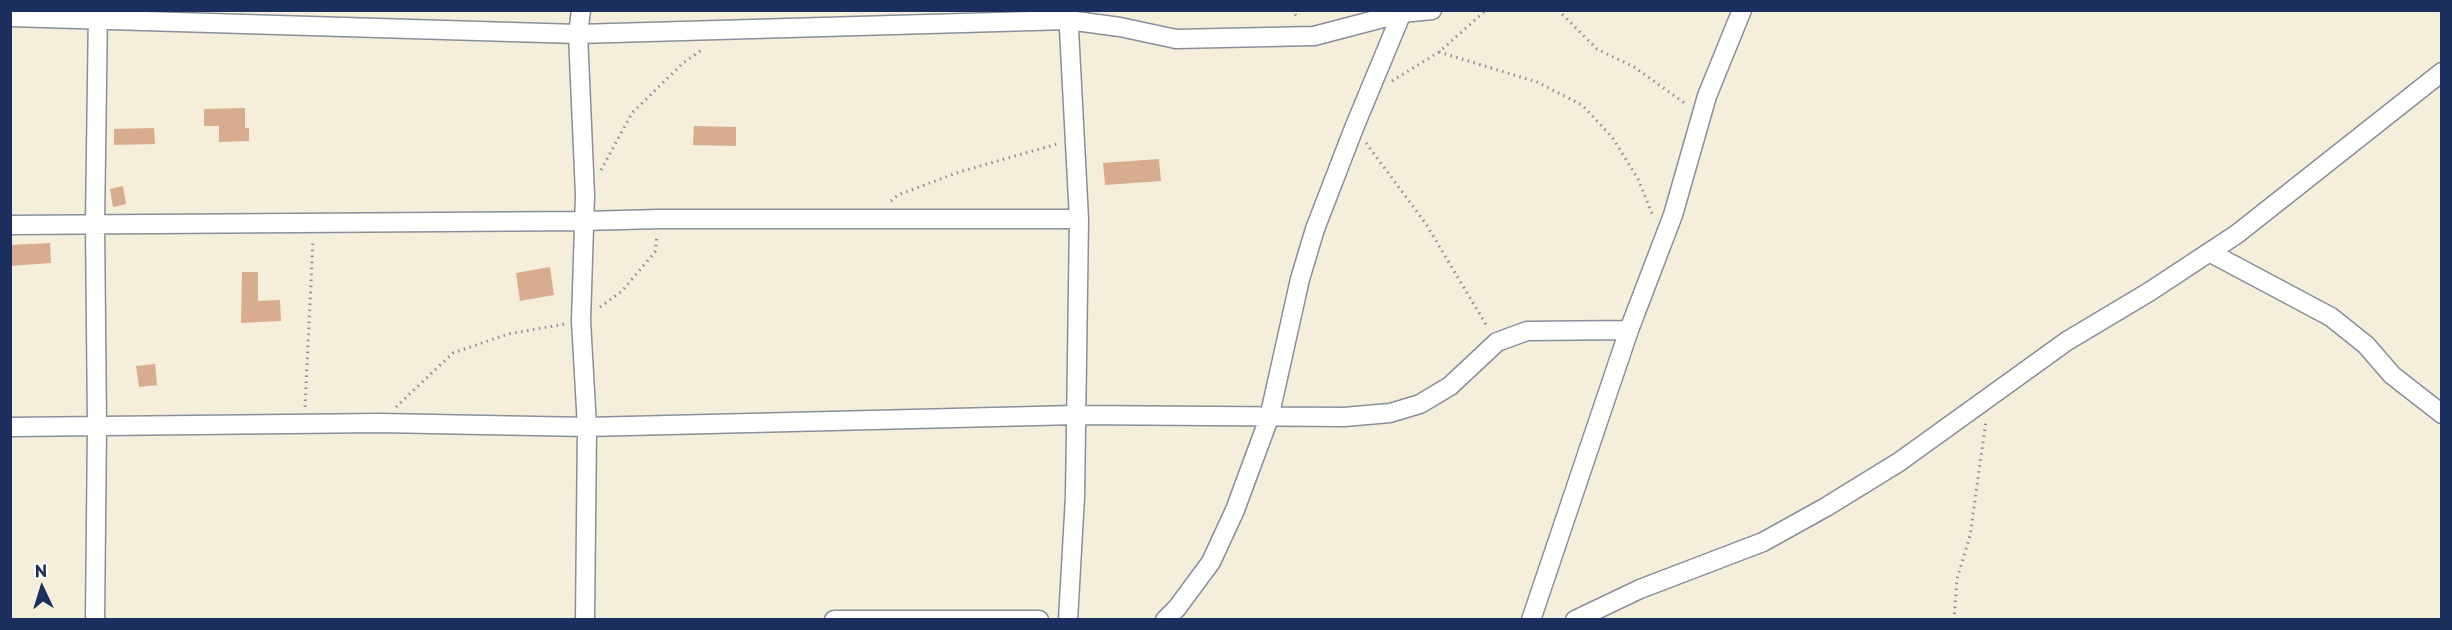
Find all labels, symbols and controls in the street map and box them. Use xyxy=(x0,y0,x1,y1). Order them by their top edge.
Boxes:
north arrow xyxy=(12,558,72,618)
text: N xyxy=(34,558,48,582)

